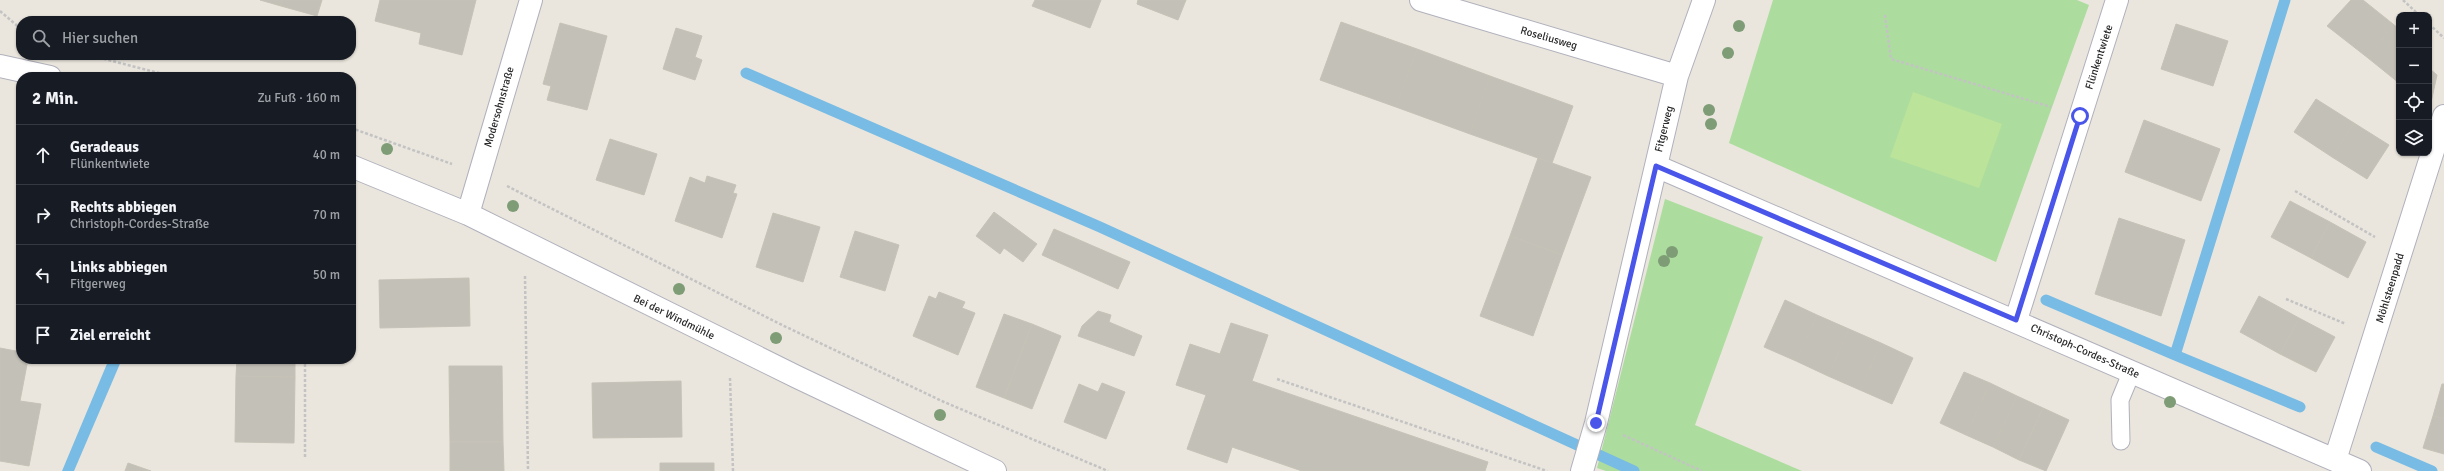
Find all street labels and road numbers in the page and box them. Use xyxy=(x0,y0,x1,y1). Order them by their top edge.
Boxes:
street label: Flünkentwiete xyxy=(2082,23,2116,91)
street label: Roseliusweg xyxy=(1519,24,1579,52)
street label: Modersohnstraße xyxy=(481,65,517,149)
street label: Fitgerweg xyxy=(1652,104,1676,153)
street label: Möhlsteenpadd xyxy=(2373,251,2407,325)
street label: Bei der Windmühle xyxy=(631,292,717,342)
street label: Christoph-Cordes-Straße xyxy=(2028,321,2142,381)

